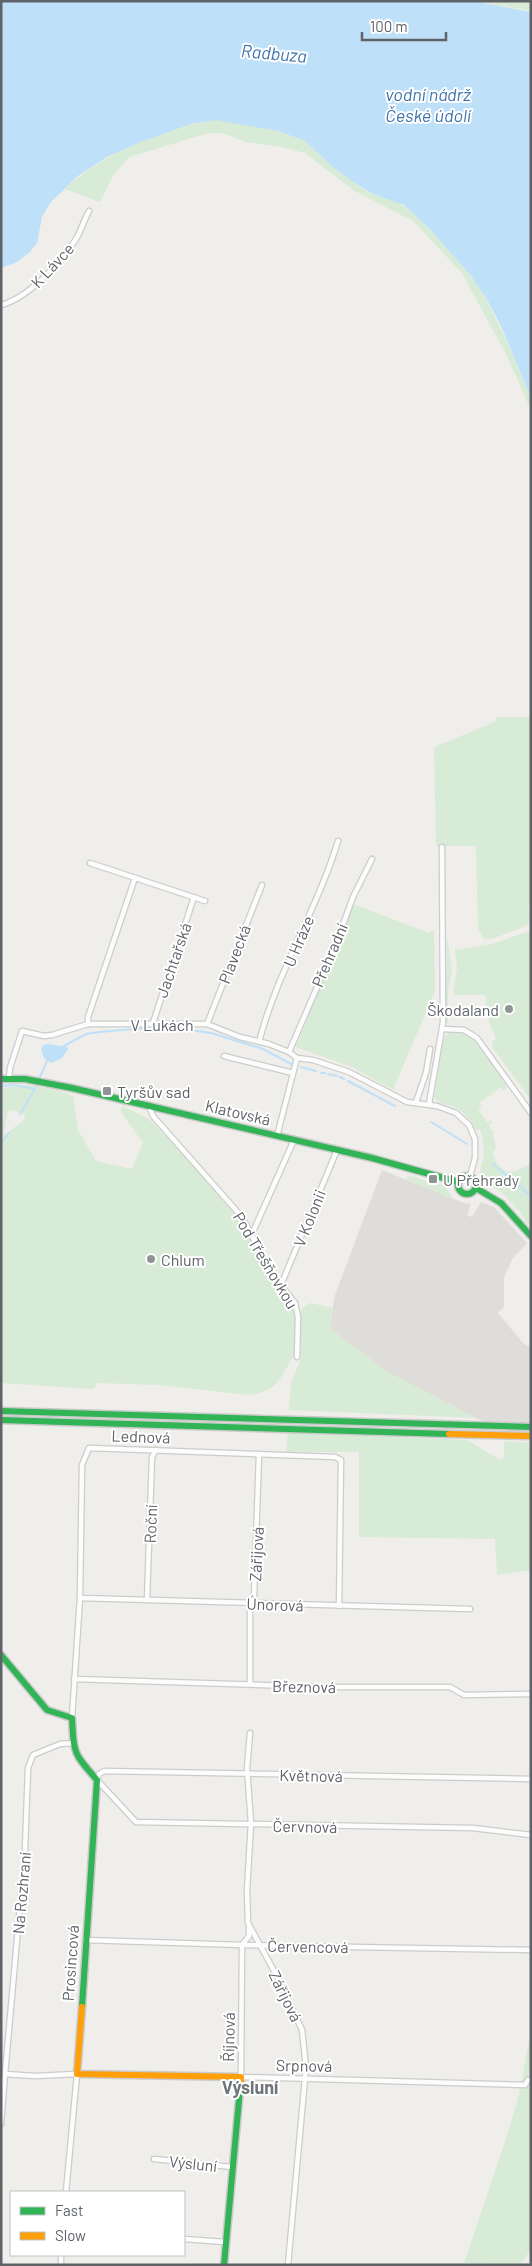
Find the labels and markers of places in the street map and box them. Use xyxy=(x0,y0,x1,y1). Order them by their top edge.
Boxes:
place label: Škodaland xyxy=(427,1000,499,1019)
marker: Škodaland xyxy=(503,1003,515,1015)
place label: Tyršův sad xyxy=(117,1082,190,1101)
marker: Tyršův sad xyxy=(101,1085,113,1097)
place label: U Přehrady xyxy=(443,1170,520,1189)
marker: U Přehrady xyxy=(427,1173,439,1185)
place label: Chlum xyxy=(161,1250,205,1269)
marker: Chlum xyxy=(145,1253,157,1265)

